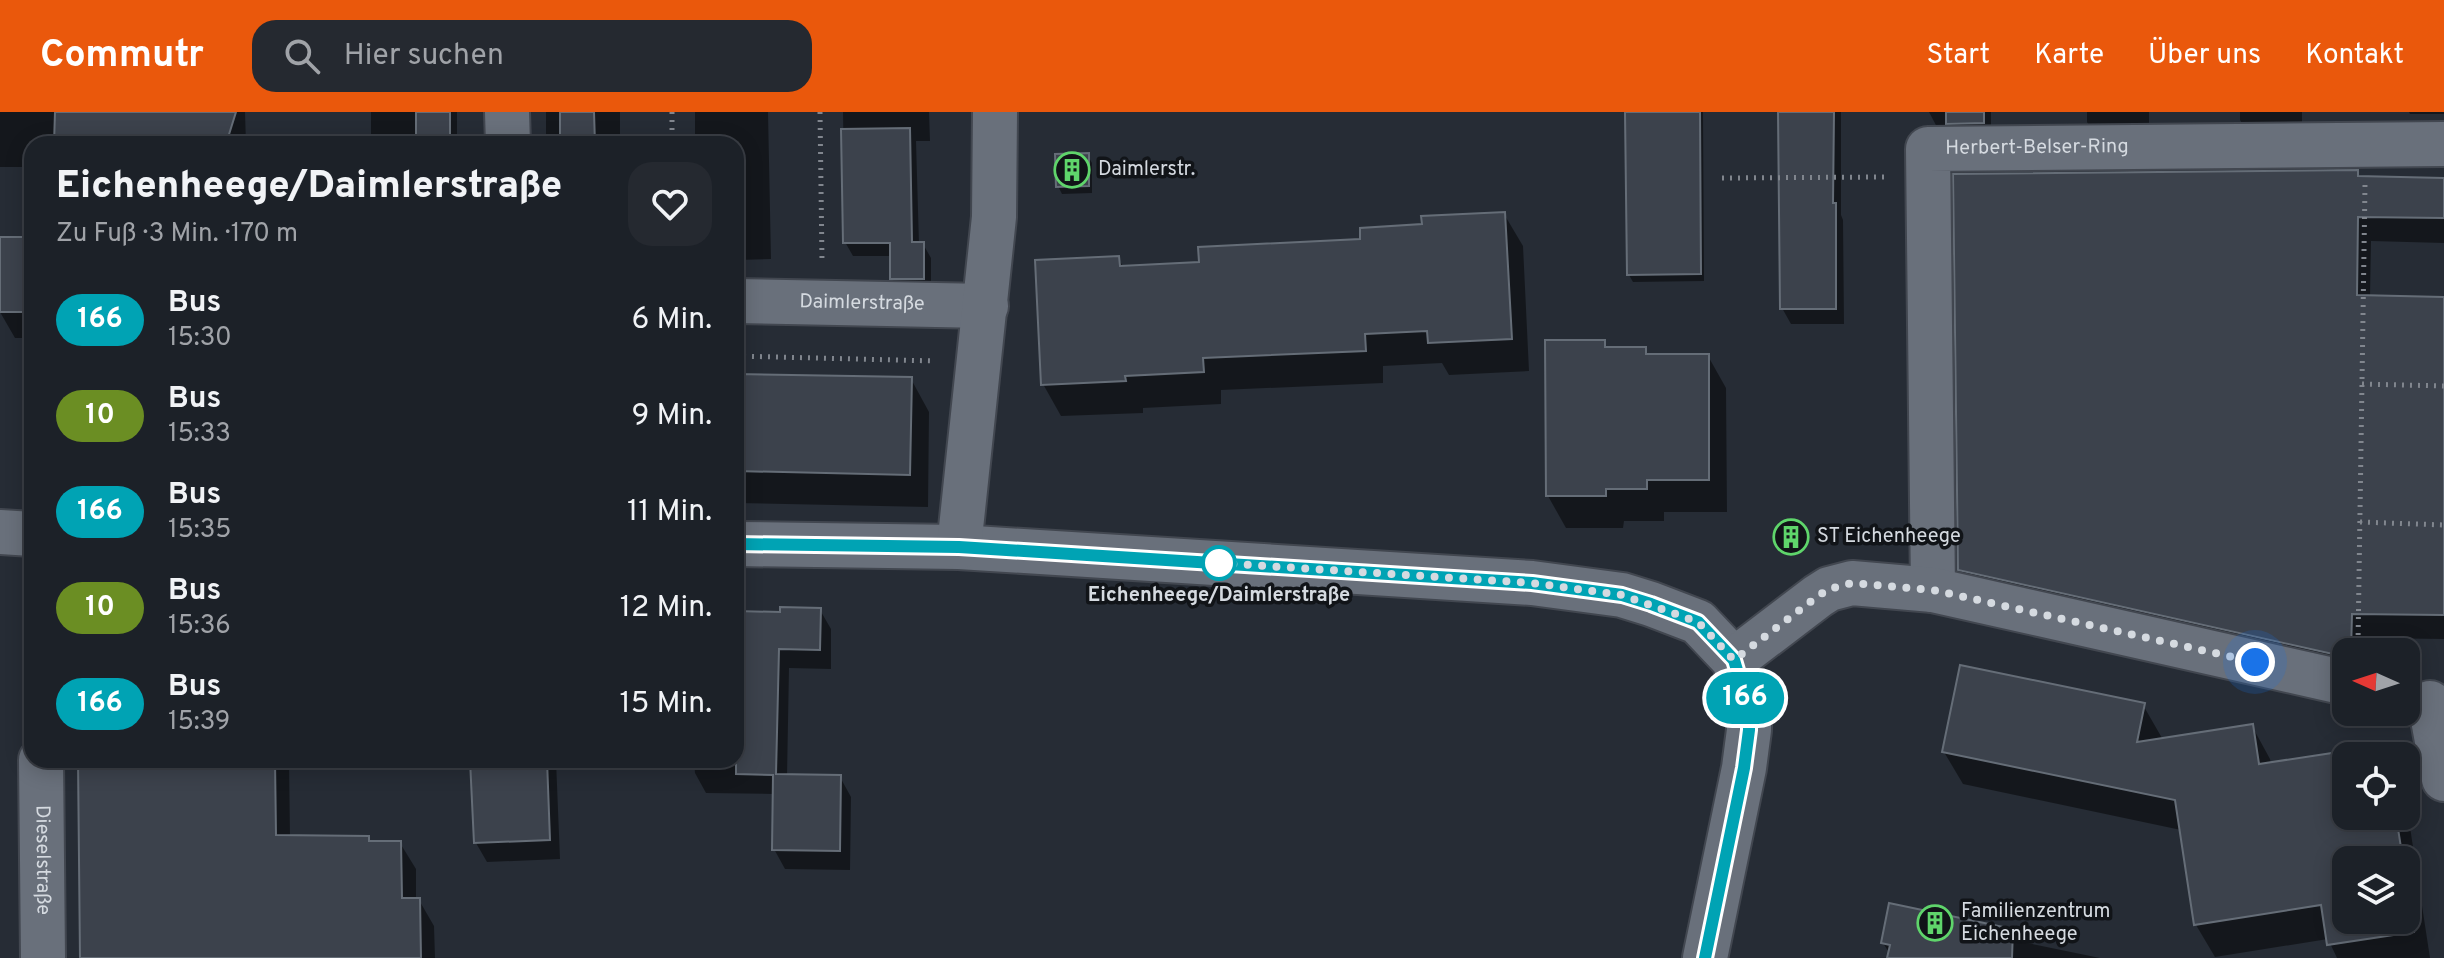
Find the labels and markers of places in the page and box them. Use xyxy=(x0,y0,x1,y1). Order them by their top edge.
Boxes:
building icon: Daimlerstr. xyxy=(1053,151,1091,189)
place label: Daimlerstr. xyxy=(1098,157,1195,183)
building icon: ST Eichenheege xyxy=(1772,518,1810,556)
place label: ST Eichenheege xyxy=(1817,524,1961,550)
marker: Eichenheege/Daimlerstraße xyxy=(1202,546,1236,580)
place label: Eichenheege/Daimlerstraße xyxy=(1088,583,1350,609)
place label: Familienzentrum Eichenheege xyxy=(1961,899,2110,948)
building icon: Familienzentrum Eichenheege xyxy=(1916,904,1954,942)

